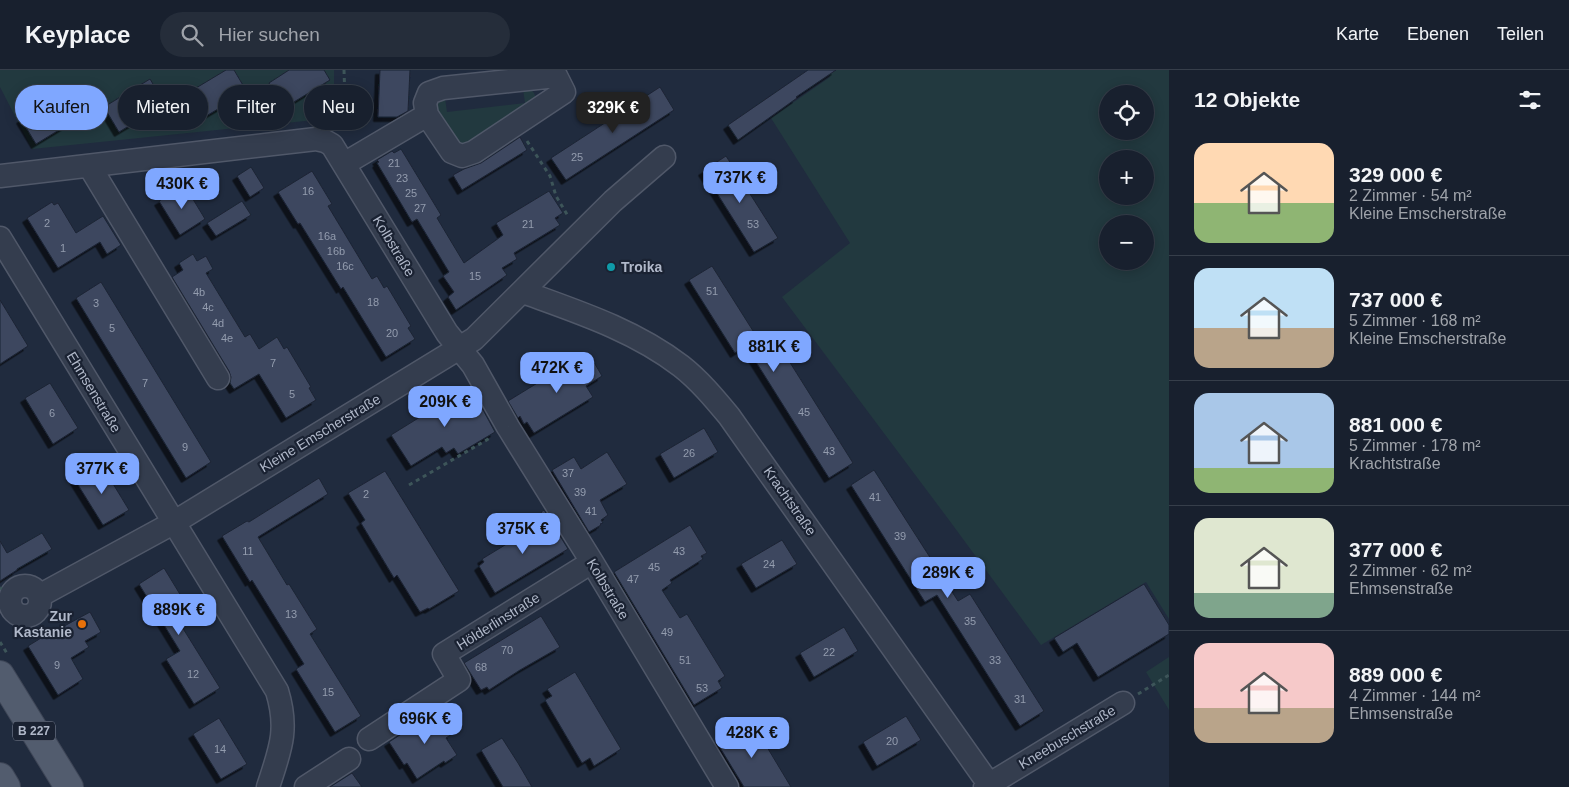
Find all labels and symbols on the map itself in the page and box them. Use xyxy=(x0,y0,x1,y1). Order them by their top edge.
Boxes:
pin: 329K € xyxy=(572,92,654,134)
house number: 25 xyxy=(571,151,583,163)
house number: 21 xyxy=(388,157,400,169)
pin: 737K € xyxy=(699,162,781,204)
pin: 430K € xyxy=(141,168,223,210)
house number: 23 xyxy=(396,172,408,184)
house number: 16 xyxy=(302,185,314,197)
house number: 25 xyxy=(405,187,417,199)
house number: 27 xyxy=(414,202,426,214)
street label: Kolbstraße xyxy=(370,213,418,279)
house number: 2 xyxy=(44,217,50,229)
house number: 21 xyxy=(522,218,534,230)
house number: 53 xyxy=(747,218,759,230)
house number: 16a xyxy=(318,230,337,242)
house number: 1 xyxy=(60,242,66,254)
house number: 16b xyxy=(327,245,345,257)
place label: Troika xyxy=(621,259,662,275)
house number: 16c xyxy=(336,260,354,272)
marker: Troika xyxy=(605,261,617,273)
house number: 15 xyxy=(469,270,481,282)
house number: 51 xyxy=(706,285,718,297)
house number: 4b xyxy=(193,286,205,298)
house number: 18 xyxy=(367,296,379,308)
house number: 3 xyxy=(93,297,99,309)
house number: 4c xyxy=(202,301,214,313)
house number: 4d xyxy=(212,317,224,329)
house number: 5 xyxy=(109,322,115,334)
house number: 20 xyxy=(386,327,398,339)
pin: 881K € xyxy=(733,330,815,373)
house number: 4e xyxy=(221,332,233,344)
street label: Ehmsenstraße xyxy=(64,349,124,435)
pin: 472K € xyxy=(516,352,598,394)
house number: 7 xyxy=(270,357,276,369)
house number: 7 xyxy=(142,377,148,389)
pin: 209K € xyxy=(404,386,486,428)
house number: 5 xyxy=(289,388,295,400)
street label: Kleine Emscherstraße xyxy=(257,391,383,475)
house number: 45 xyxy=(798,406,810,418)
house number: 6 xyxy=(49,407,55,419)
house number: 9 xyxy=(182,441,188,453)
house number: 43 xyxy=(823,445,835,457)
house number: 26 xyxy=(683,447,695,459)
pin: 377K € xyxy=(61,452,143,495)
street label: Krachtstraße xyxy=(760,464,820,539)
house number: 37 xyxy=(562,467,574,479)
house number: 39 xyxy=(574,486,586,498)
house number: 2 xyxy=(363,488,369,500)
house number: 41 xyxy=(869,491,881,503)
house number: 41 xyxy=(585,505,597,517)
pin: 375K € xyxy=(482,512,564,555)
house number: 39 xyxy=(894,530,906,542)
house number: 11 xyxy=(242,545,254,557)
house number: 43 xyxy=(673,545,685,557)
street label: Kolbstraße xyxy=(584,556,632,622)
pin: 289K € xyxy=(907,556,989,599)
house number: 24 xyxy=(763,558,775,570)
house number: 45 xyxy=(648,561,660,573)
house number: 47 xyxy=(627,573,639,585)
street label: Hölderlinstraße xyxy=(454,589,543,653)
pin: 889K € xyxy=(138,594,220,636)
place label: Zur Kastanie xyxy=(14,608,73,640)
house number: 13 xyxy=(285,608,297,620)
house number: 35 xyxy=(964,615,976,627)
marker: Zur Kastanie xyxy=(76,618,88,630)
house number: 49 xyxy=(661,626,673,638)
house number: 70 xyxy=(501,644,513,656)
house number: 22 xyxy=(823,646,835,658)
house number: 51 xyxy=(679,654,691,666)
house number: 33 xyxy=(989,654,1001,666)
house number: 9 xyxy=(54,659,60,671)
house number: 68 xyxy=(475,661,487,673)
house number: 12 xyxy=(187,668,199,680)
house number: 53 xyxy=(696,682,708,694)
house number: 15 xyxy=(322,686,334,698)
house number: 31 xyxy=(1014,693,1026,705)
pin: 696K € xyxy=(384,702,466,745)
street label: Kneebuschstraße xyxy=(1016,702,1118,772)
pin: 428K € xyxy=(711,716,793,759)
road number: B 227 xyxy=(13,721,55,740)
house number: 20 xyxy=(886,735,898,747)
house number: 14 xyxy=(214,743,226,755)

